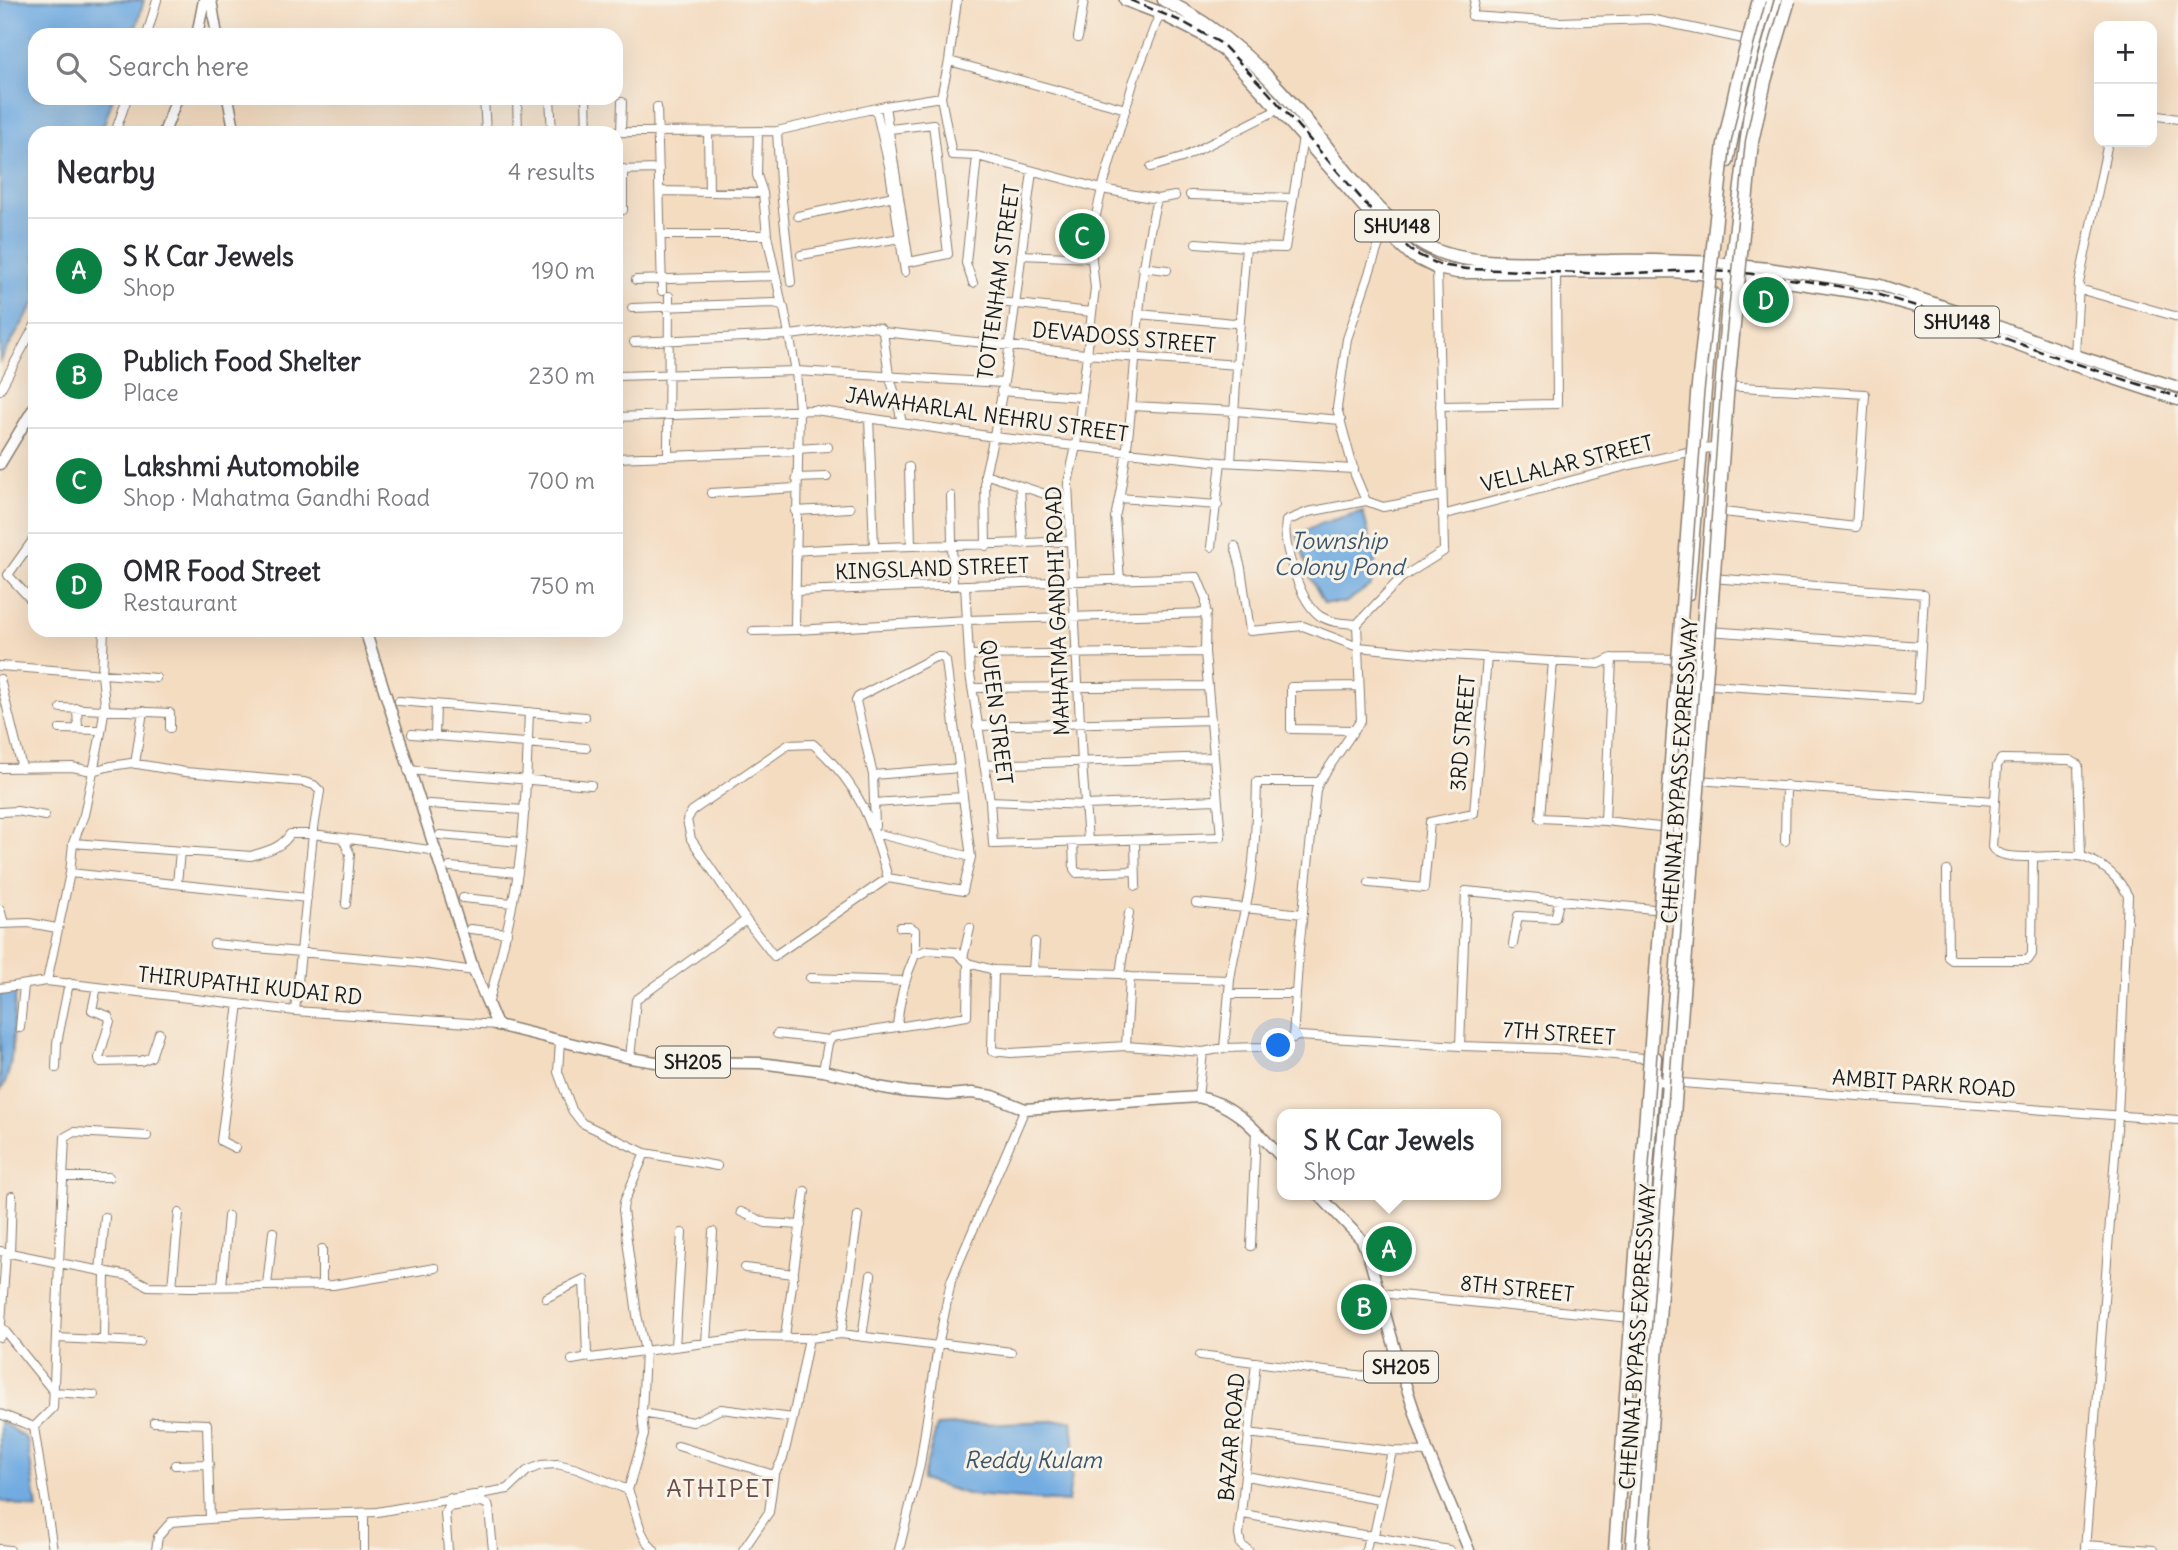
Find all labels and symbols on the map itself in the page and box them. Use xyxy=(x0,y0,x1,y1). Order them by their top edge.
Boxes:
street label: TOTTENHAM STREET xyxy=(971,183,1026,381)
pin: C xyxy=(1059,210,1105,262)
road number: SHU148 xyxy=(1355,210,1439,242)
pin: D xyxy=(1743,274,1789,326)
road number: SHU148 xyxy=(1915,306,1999,338)
street label: DEVADOSS STREET xyxy=(1031,316,1217,359)
street label: JAWAHARLAL NEHRU STREET xyxy=(844,381,1130,448)
street label: VELLALAR STREET xyxy=(1478,429,1656,498)
street label: MAHATMA GANDHI ROAD xyxy=(1040,486,1075,736)
water label: Township Colony Pond xyxy=(1274,526,1408,581)
street label: KINGSLAND STREET xyxy=(834,552,1030,585)
street label: CHENNAI BYPASS EXPRESSWAY xyxy=(1655,617,1704,925)
street label: QUEEN STREET xyxy=(974,638,1019,786)
street label: 3RD STREET xyxy=(1444,674,1481,792)
street label: THIRUPATHI KUDAI RD xyxy=(136,960,364,1011)
street label: 7TH STREET xyxy=(1502,1016,1616,1051)
your location xyxy=(1261,1028,1295,1062)
road number: SH205 xyxy=(656,1046,730,1078)
street label: AMBIT PARK ROAD xyxy=(1831,1064,2017,1103)
street label: CHENNAI BYPASS EXPRESSWAY xyxy=(1613,1183,1662,1491)
pin: A xyxy=(1366,1223,1412,1275)
street label: 8TH STREET xyxy=(1459,1269,1575,1308)
pin: B xyxy=(1341,1281,1387,1333)
road number: SH205 xyxy=(1364,1352,1438,1382)
street label: BAZAR ROAD xyxy=(1212,1372,1251,1502)
water label: Reddy Kulam xyxy=(964,1445,1103,1474)
district label: ATHIPET xyxy=(666,1473,776,1503)

